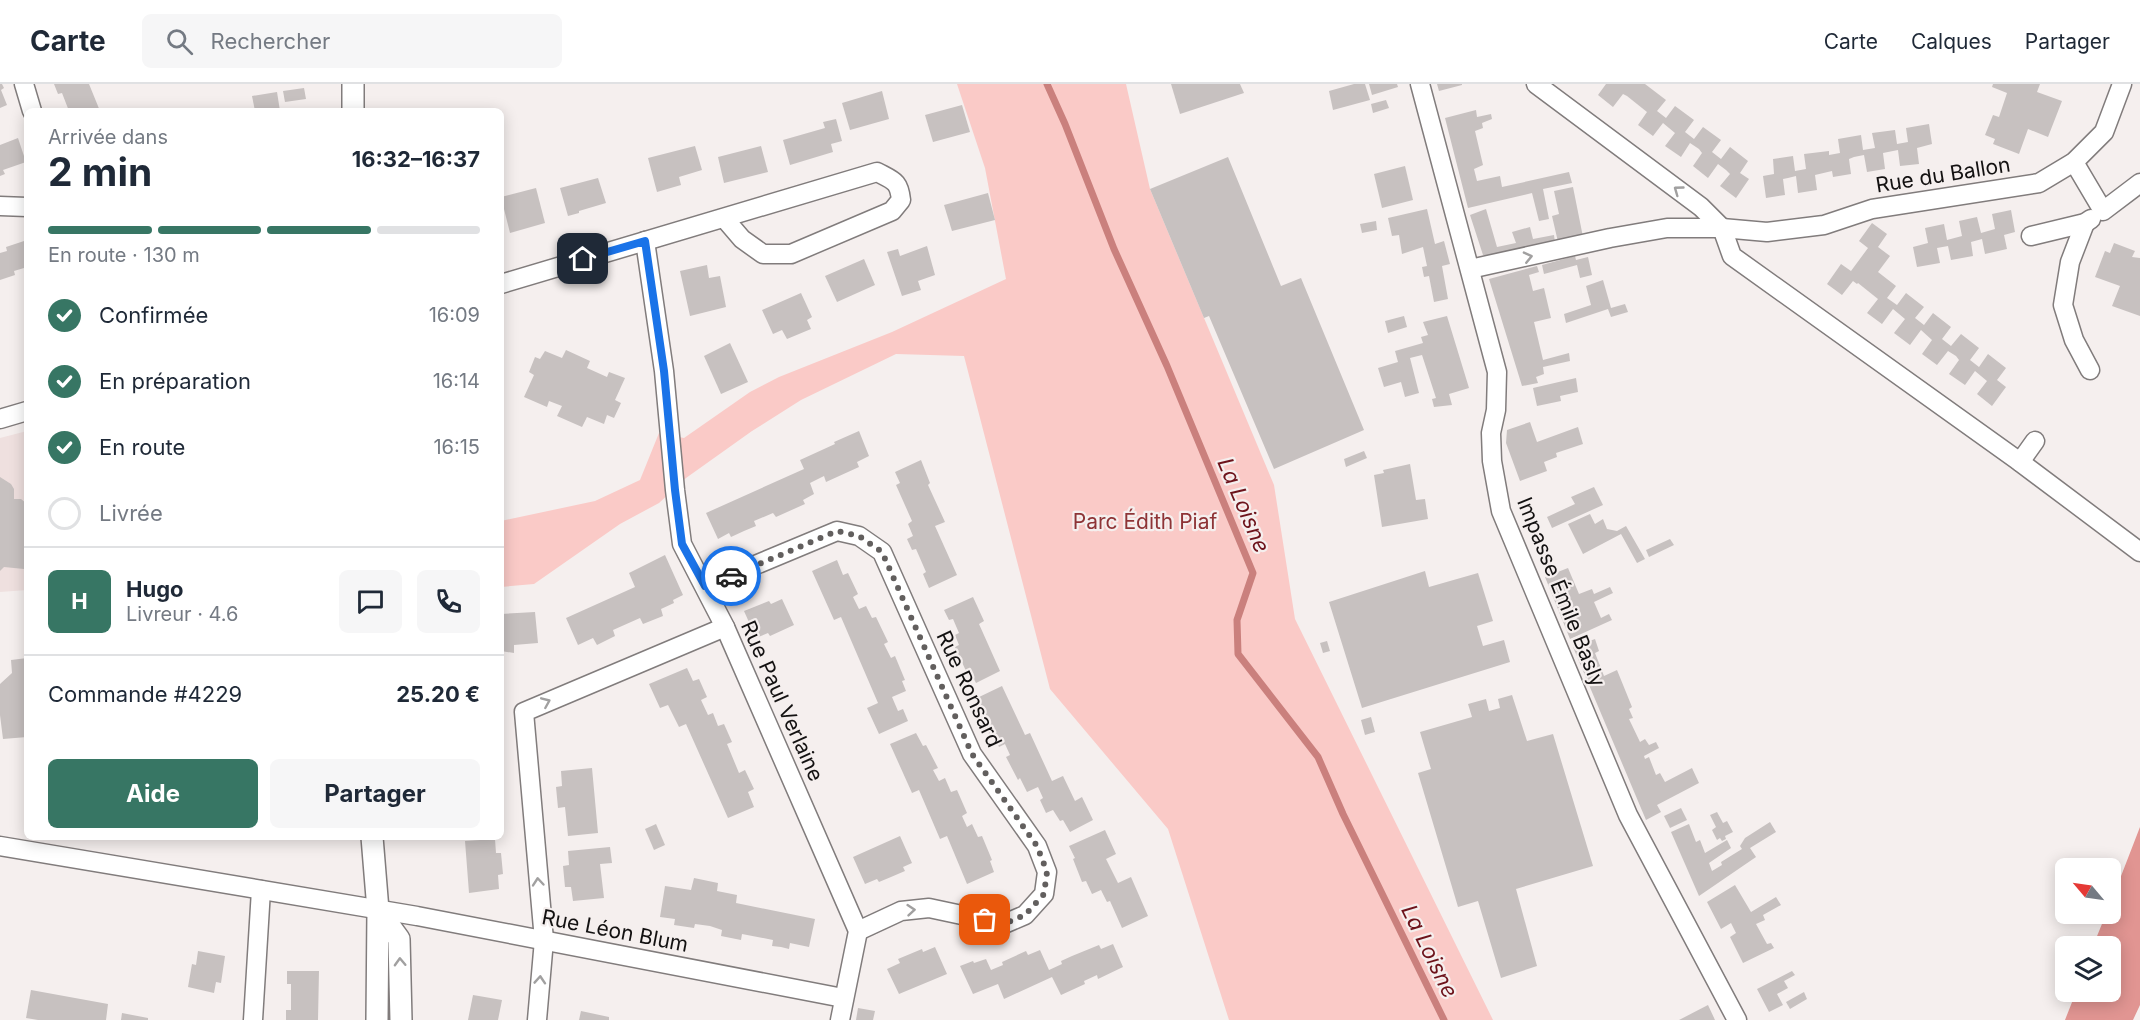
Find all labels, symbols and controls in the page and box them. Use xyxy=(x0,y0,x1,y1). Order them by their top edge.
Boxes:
search box xyxy=(142,14,562,68)
text: Carte xyxy=(30,24,106,58)
icon: search xyxy=(163,25,196,58)
text: Rechercher xyxy=(211,28,330,54)
text: Carte xyxy=(1824,29,1878,54)
text: Calques xyxy=(1911,29,1992,54)
text: Partager xyxy=(2025,29,2110,54)
text: Arrivée dans xyxy=(48,125,168,149)
text: 16:32–16:37 xyxy=(352,146,480,172)
text: 2 min xyxy=(48,148,152,195)
street label: Rue du Ballon xyxy=(1874,152,2012,197)
one-way arrow xyxy=(1674,186,1685,197)
pin xyxy=(557,233,608,284)
icon: home xyxy=(566,242,599,275)
text: En route · 130 m xyxy=(48,243,200,267)
one-way arrow xyxy=(1522,251,1532,264)
icon: check xyxy=(48,299,81,332)
text: Confirmée xyxy=(99,302,208,328)
text: 16:09 xyxy=(429,303,480,327)
icon: check xyxy=(48,365,81,398)
text: En préparation xyxy=(99,368,251,394)
text: 16:14 xyxy=(433,369,480,393)
icon: check xyxy=(48,431,81,464)
text: En route xyxy=(99,434,185,460)
text: 16:15 xyxy=(433,435,480,459)
water label: La Loisne xyxy=(1212,454,1276,556)
street label: Impasse Émile Basly xyxy=(1512,493,1612,690)
text: Livrée xyxy=(99,500,163,526)
park label: Parc Édith Piaf xyxy=(1073,508,1217,534)
courier xyxy=(701,546,761,606)
icon: car xyxy=(715,560,748,593)
button: chat xyxy=(339,570,402,633)
button: phone xyxy=(417,570,480,633)
text: Hugo xyxy=(126,576,184,602)
text: H xyxy=(71,588,88,614)
text: Livreur · 4.6 xyxy=(126,602,239,626)
street label: Rue Paul Verlaine xyxy=(736,617,829,785)
street label: Rue Ronsard xyxy=(932,627,1007,751)
text: Commande #4229 xyxy=(48,681,242,707)
text: 25.20 € xyxy=(396,681,480,707)
one-way arrow xyxy=(540,698,551,710)
button: Aide xyxy=(48,759,258,828)
button: Partager xyxy=(270,759,480,828)
north arrow xyxy=(2055,858,2121,924)
map controls xyxy=(2055,858,2121,1002)
one-way arrow xyxy=(531,877,544,886)
pin xyxy=(959,894,1010,945)
water label: La Loisne xyxy=(1396,900,1464,1002)
icon: bag xyxy=(968,903,1001,936)
street label: Rue Léon Blum xyxy=(540,904,690,957)
one-way arrow xyxy=(907,904,916,917)
button: layers xyxy=(2055,936,2121,1002)
one-way arrow xyxy=(394,957,406,966)
one-way arrow xyxy=(534,976,547,985)

